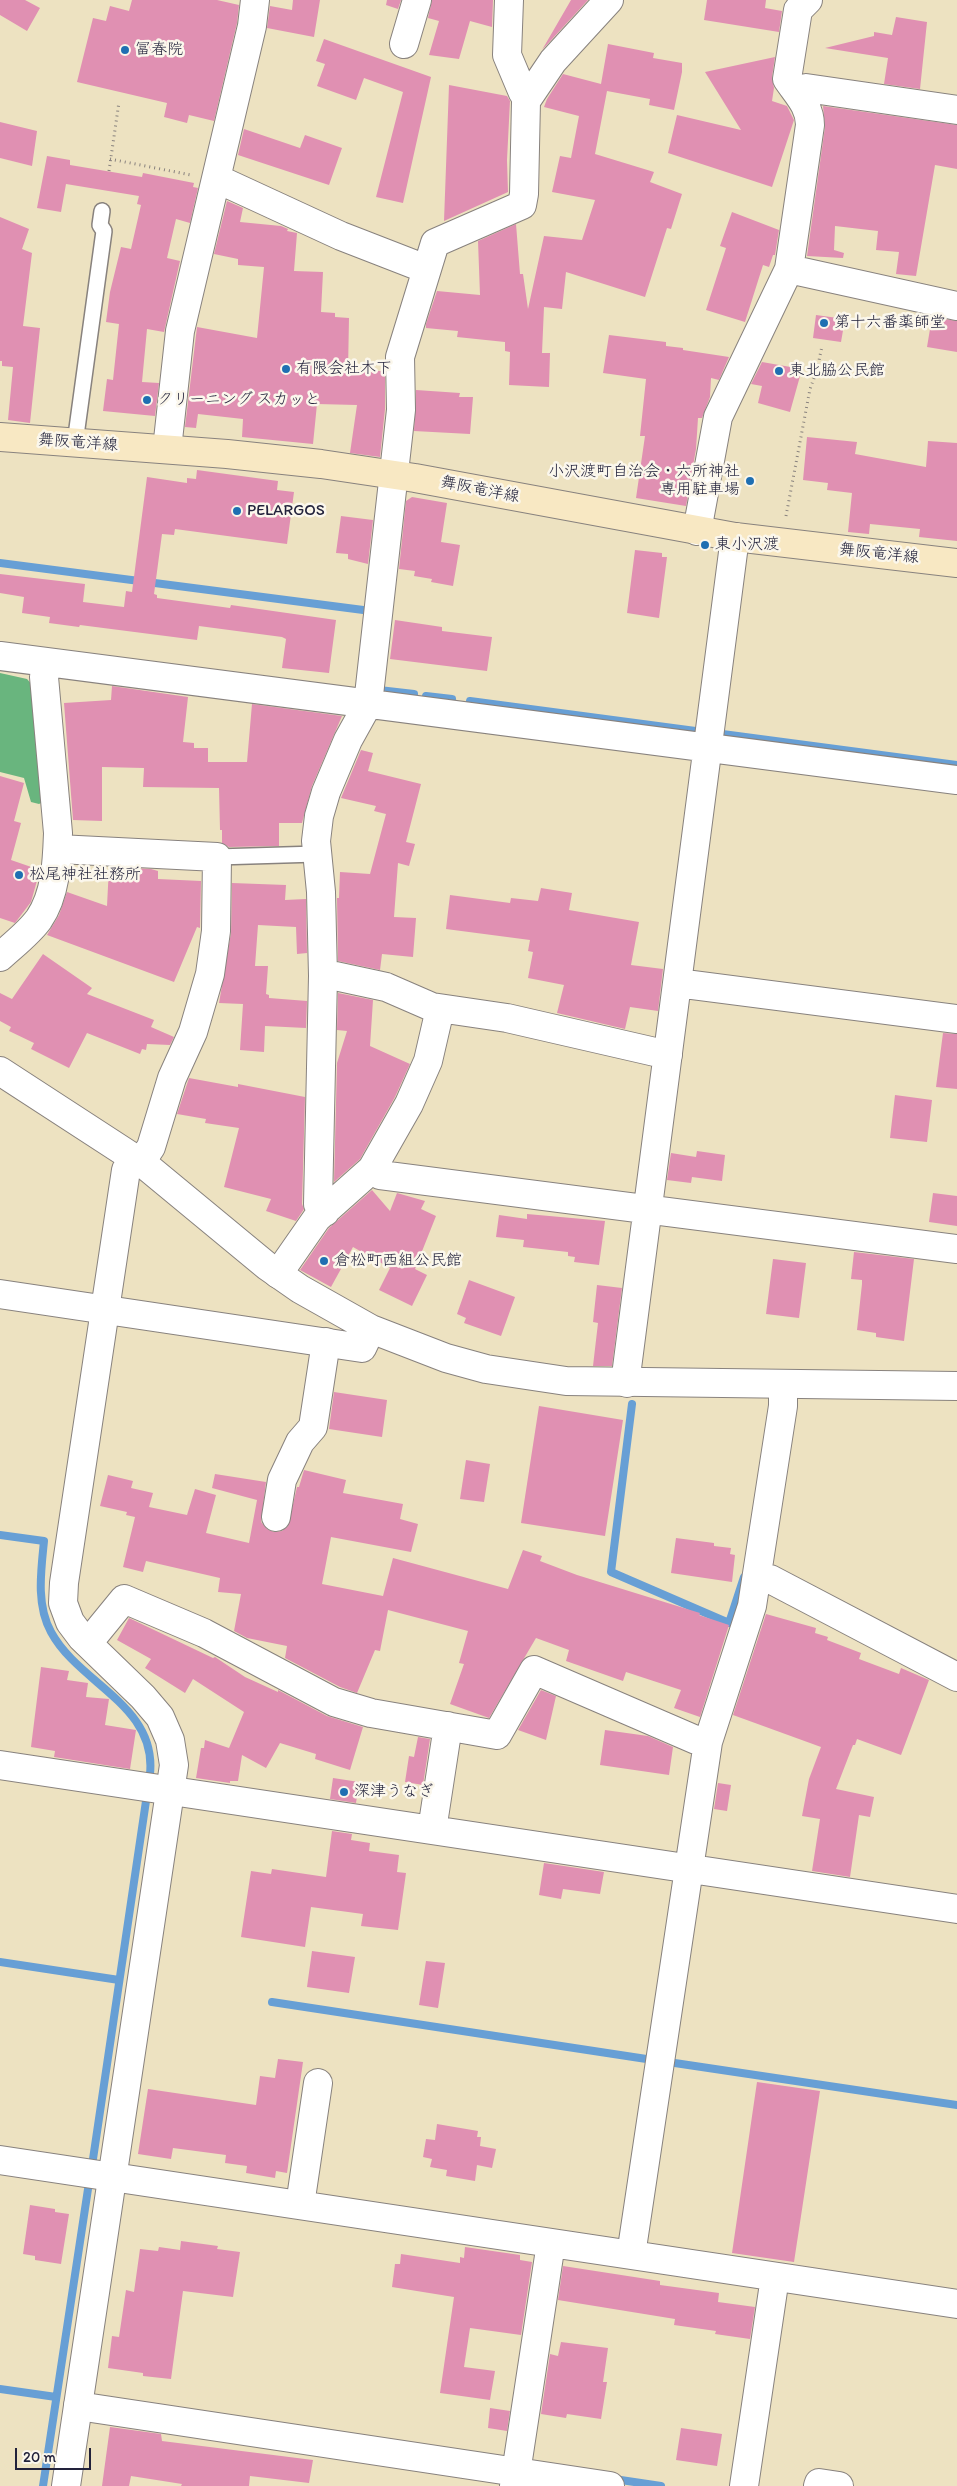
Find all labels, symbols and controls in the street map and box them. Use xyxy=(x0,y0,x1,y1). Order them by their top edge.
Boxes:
place label: 冨春院 xyxy=(135,40,183,60)
marker: 冨春院 xyxy=(119,44,131,56)
place label: 第十六番薬師堂 xyxy=(834,313,946,333)
marker: 第十六番薬師堂 xyxy=(818,317,830,329)
place label: 有限会社木下 xyxy=(296,359,392,379)
place label: 東北脇公民館 xyxy=(789,361,885,381)
marker: 有限会社木下 xyxy=(280,363,292,375)
marker: 東北脇公民館 xyxy=(773,365,785,377)
place label: クリーニング スカッと xyxy=(157,390,321,410)
marker: クリーニング スカッと xyxy=(141,394,153,406)
street label: 舞阪竜洋線 xyxy=(37,431,119,455)
place label: 小沢渡町自治会・六所神社 専用駐車場 xyxy=(548,462,740,500)
street label: 舞阪竜洋線 xyxy=(439,473,521,507)
marker: 小沢渡町自治会・六所神社 専用駐車場 xyxy=(744,475,756,487)
place label: PELARGOS xyxy=(247,501,325,521)
marker: PELARGOS xyxy=(231,505,243,517)
place label: 東小沢渡 xyxy=(715,535,779,555)
marker: 東小沢渡 xyxy=(699,539,711,551)
street label: 舞阪竜洋線 xyxy=(838,540,920,568)
place label: 松尾神社社務所 xyxy=(29,865,141,885)
marker: 松尾神社社務所 xyxy=(13,869,25,881)
place label: 倉松町西組公民館 xyxy=(334,1251,462,1271)
marker: 倉松町西組公民館 xyxy=(318,1255,330,1267)
place label: 深津うなぎ xyxy=(354,1782,434,1802)
marker: 深津うなぎ xyxy=(338,1786,350,1798)
scale bar xyxy=(18,2438,94,2470)
text: 20 m xyxy=(23,2448,56,2466)

